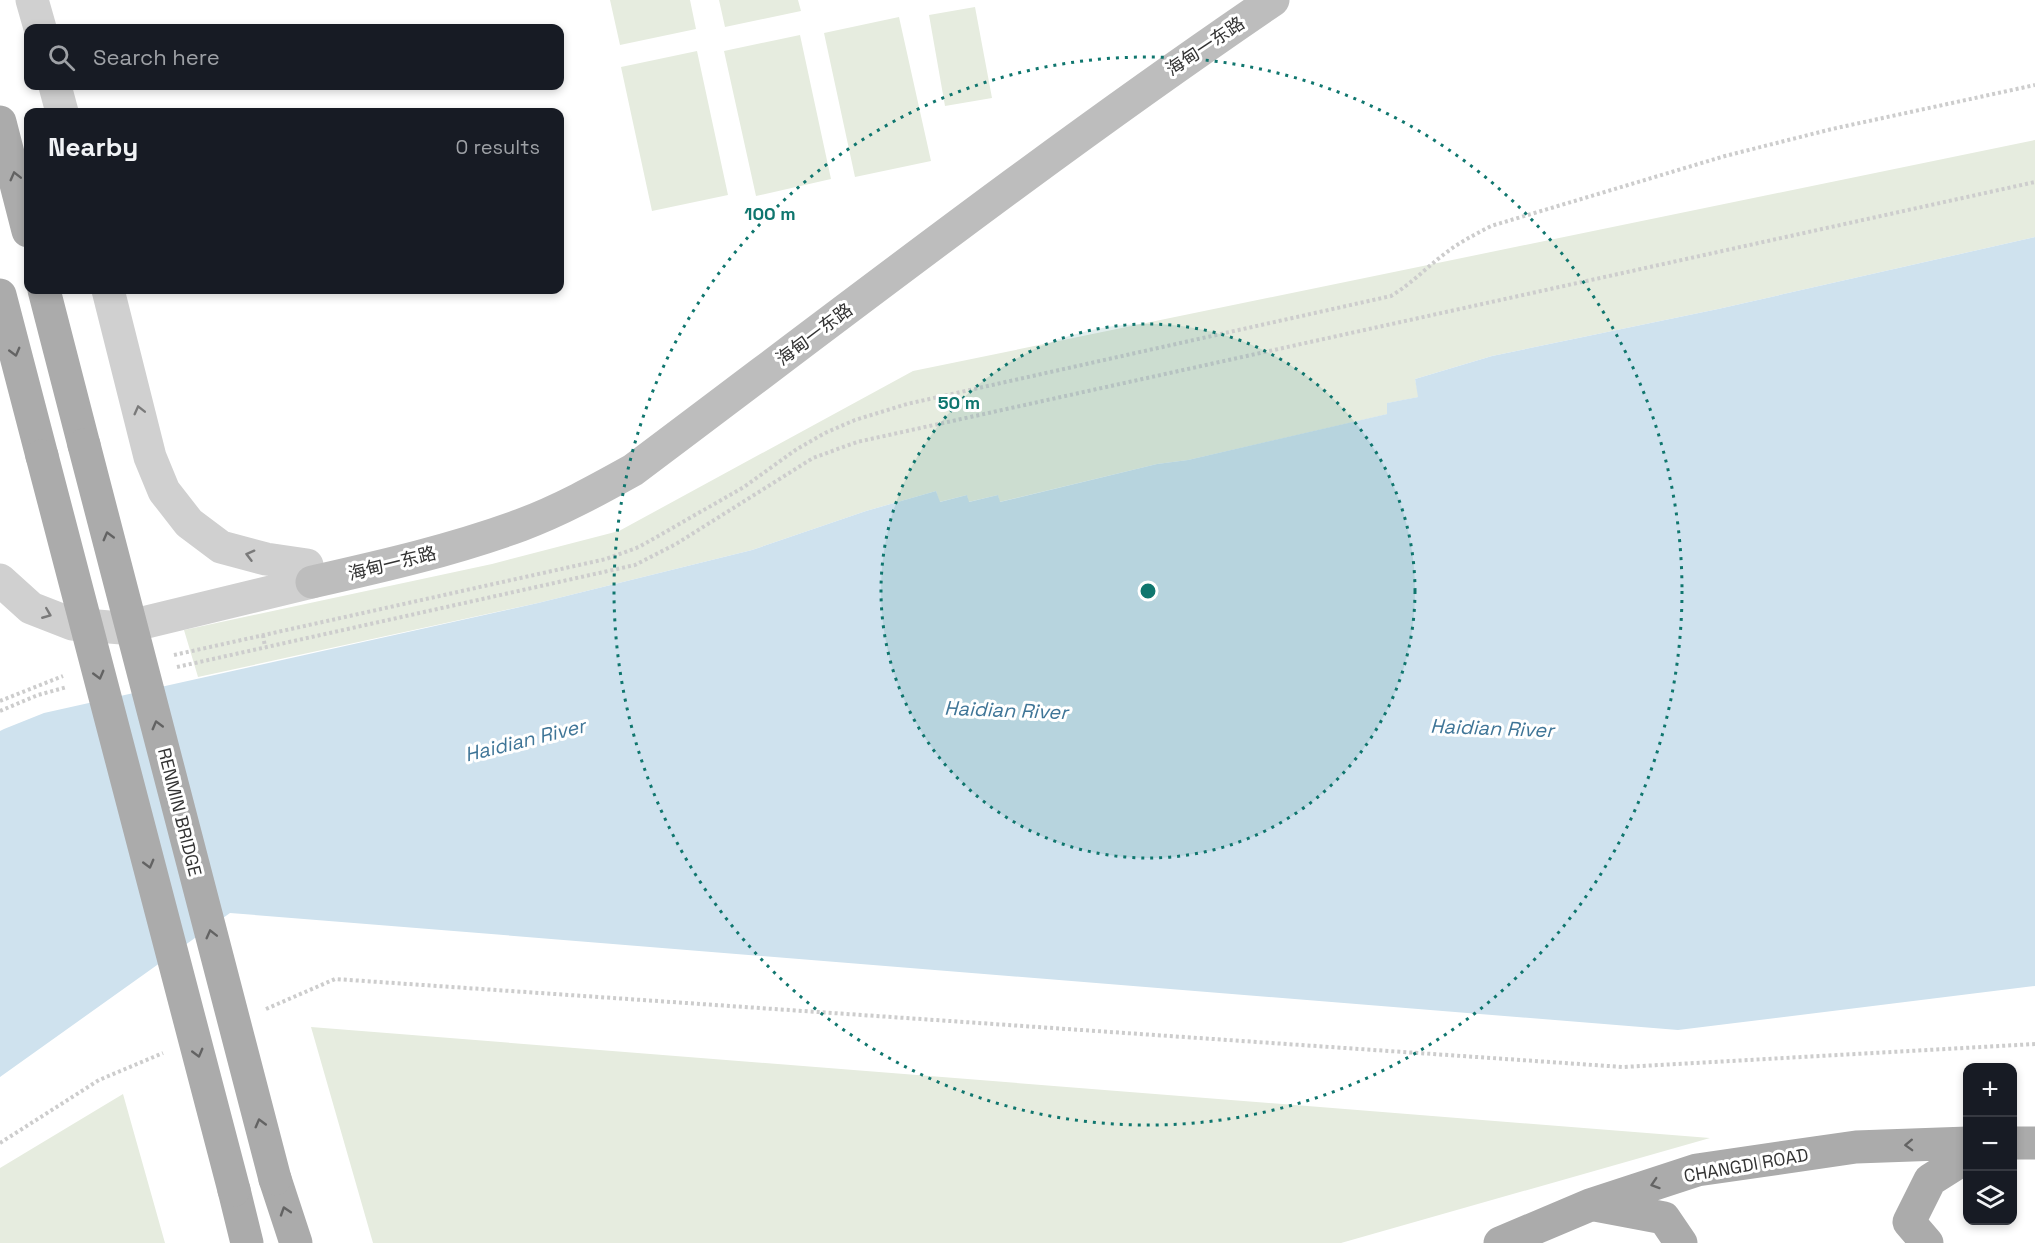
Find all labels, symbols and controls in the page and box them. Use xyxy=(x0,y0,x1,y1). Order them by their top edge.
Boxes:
street label: 海甸一东路 xyxy=(1161,11,1249,81)
search box xyxy=(24,24,564,90)
icon: search xyxy=(45,41,78,74)
text: Search here xyxy=(93,43,220,71)
text: Nearby xyxy=(48,130,138,164)
text: 0 results xyxy=(456,134,540,160)
one-way arrow xyxy=(9,171,22,181)
text: 100 m xyxy=(744,202,796,225)
street label: 海甸一东路 xyxy=(771,298,857,370)
one-way arrow xyxy=(7,347,20,357)
text: 50 m xyxy=(938,391,980,414)
one-way arrow xyxy=(133,405,146,415)
one-way arrow xyxy=(102,531,115,541)
street label: 海甸一东路 xyxy=(346,541,438,585)
one-way arrow xyxy=(245,549,255,562)
centre of rings xyxy=(1138,581,1158,601)
one-way arrow xyxy=(41,607,52,619)
one-way arrow xyxy=(92,670,104,680)
water label: Haidian River xyxy=(944,695,1071,725)
water label: Haidian River xyxy=(462,712,590,768)
water label: Haidian River xyxy=(1430,713,1557,743)
one-way arrow xyxy=(152,720,165,730)
street label: RENMIN BRIDGE xyxy=(153,745,207,879)
one-way arrow xyxy=(142,859,155,869)
one-way arrow xyxy=(205,929,218,939)
one-way arrow xyxy=(191,1047,203,1058)
map controls xyxy=(1963,1063,2017,1225)
button: + xyxy=(1963,1063,2017,1117)
button: − xyxy=(1963,1117,2017,1171)
one-way arrow xyxy=(255,1118,267,1129)
one-way arrow xyxy=(1905,1139,1914,1152)
street label: CHANGDI ROAD xyxy=(1682,1143,1810,1187)
button: layers xyxy=(1963,1171,2017,1225)
one-way arrow xyxy=(1650,1177,1661,1189)
one-way arrow xyxy=(280,1206,292,1217)

